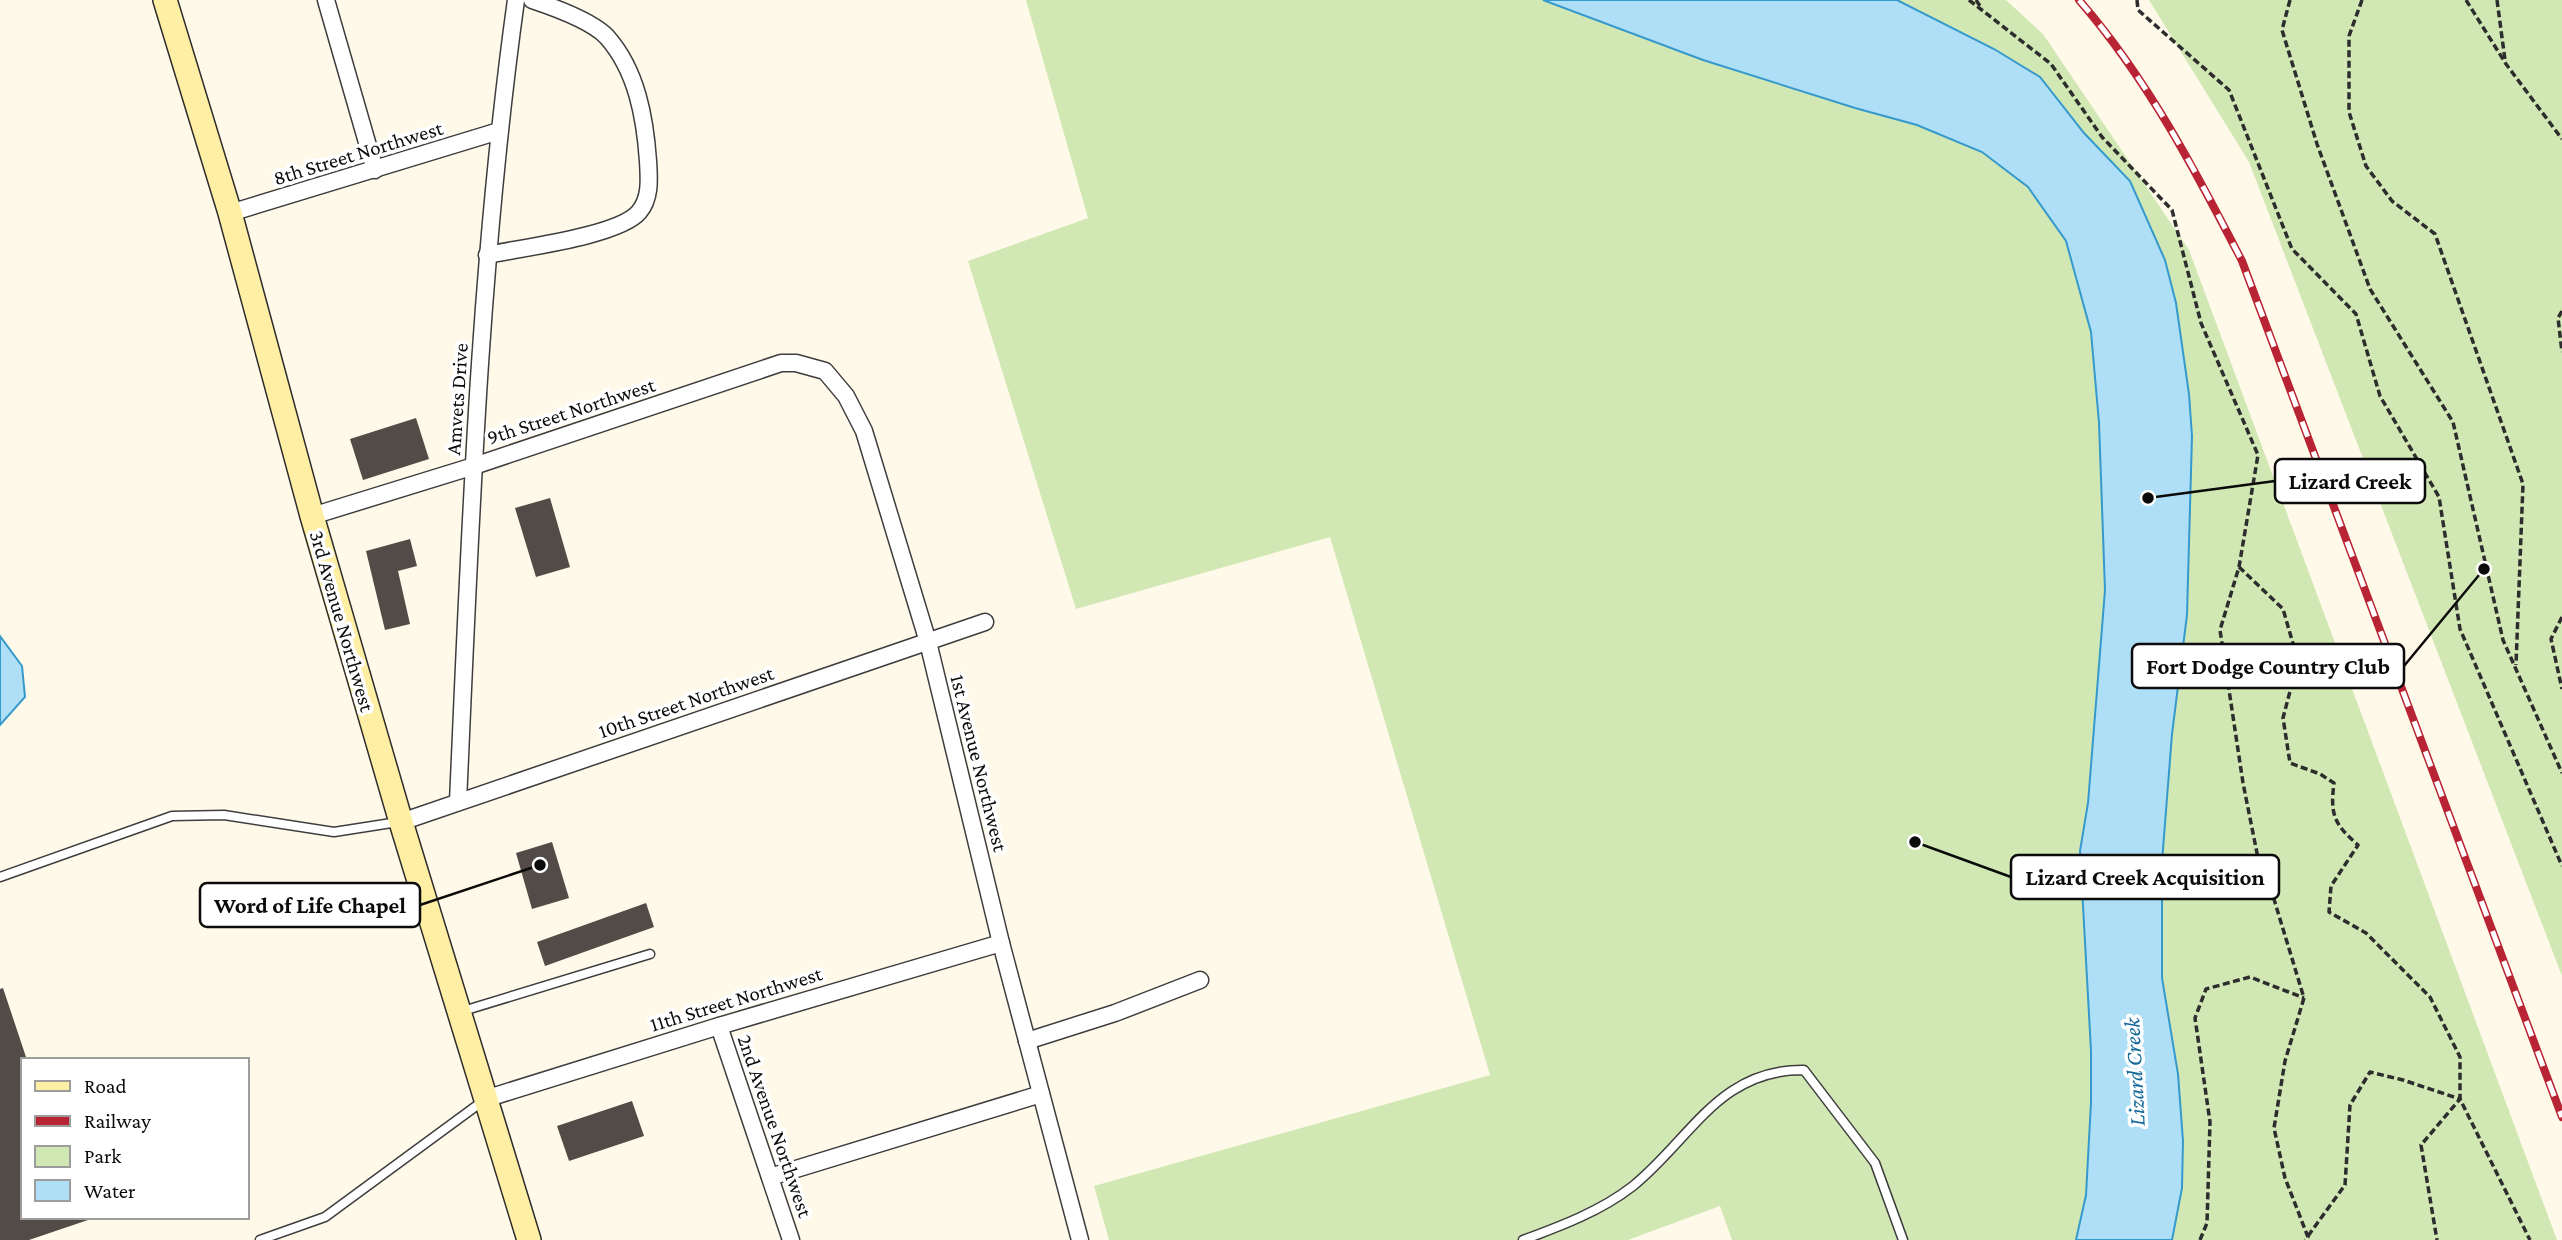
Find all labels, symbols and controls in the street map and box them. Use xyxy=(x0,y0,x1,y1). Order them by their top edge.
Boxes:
street label: 8th Street Northwest xyxy=(270,115,447,190)
street label: Amvets Drive xyxy=(441,342,473,456)
street label: 9th Street Northwest xyxy=(484,372,659,450)
callout: Lizard Creek xyxy=(2275,459,2425,503)
text: Lizard Creek xyxy=(2289,468,2412,494)
street label: 3rd Avenue Northwest xyxy=(305,528,380,715)
callout: Fort Dodge Country Club xyxy=(2132,644,2404,688)
text: Fort Dodge Country Club xyxy=(2146,653,2390,679)
street label: 10th Street Northwest xyxy=(595,660,778,743)
street label: 1st Avenue Northwest xyxy=(945,672,1013,855)
callout: Lizard Creek Acquisition xyxy=(2011,855,2279,899)
text: Lizard Creek Acquisition xyxy=(2025,864,2265,890)
callout: Word of Life Chapel xyxy=(200,883,420,927)
text: Word of Life Chapel xyxy=(213,892,406,918)
street label: 11th Street Northwest xyxy=(647,961,826,1037)
water label: Lizard Creek xyxy=(2118,1016,2150,1127)
street label: 2nd Avenue Northwest xyxy=(732,1032,818,1221)
legend xyxy=(21,1058,248,1219)
text: Road xyxy=(84,1074,127,1098)
text: Railway xyxy=(84,1109,151,1133)
text: Park xyxy=(84,1144,121,1168)
text: Water xyxy=(84,1179,136,1203)

